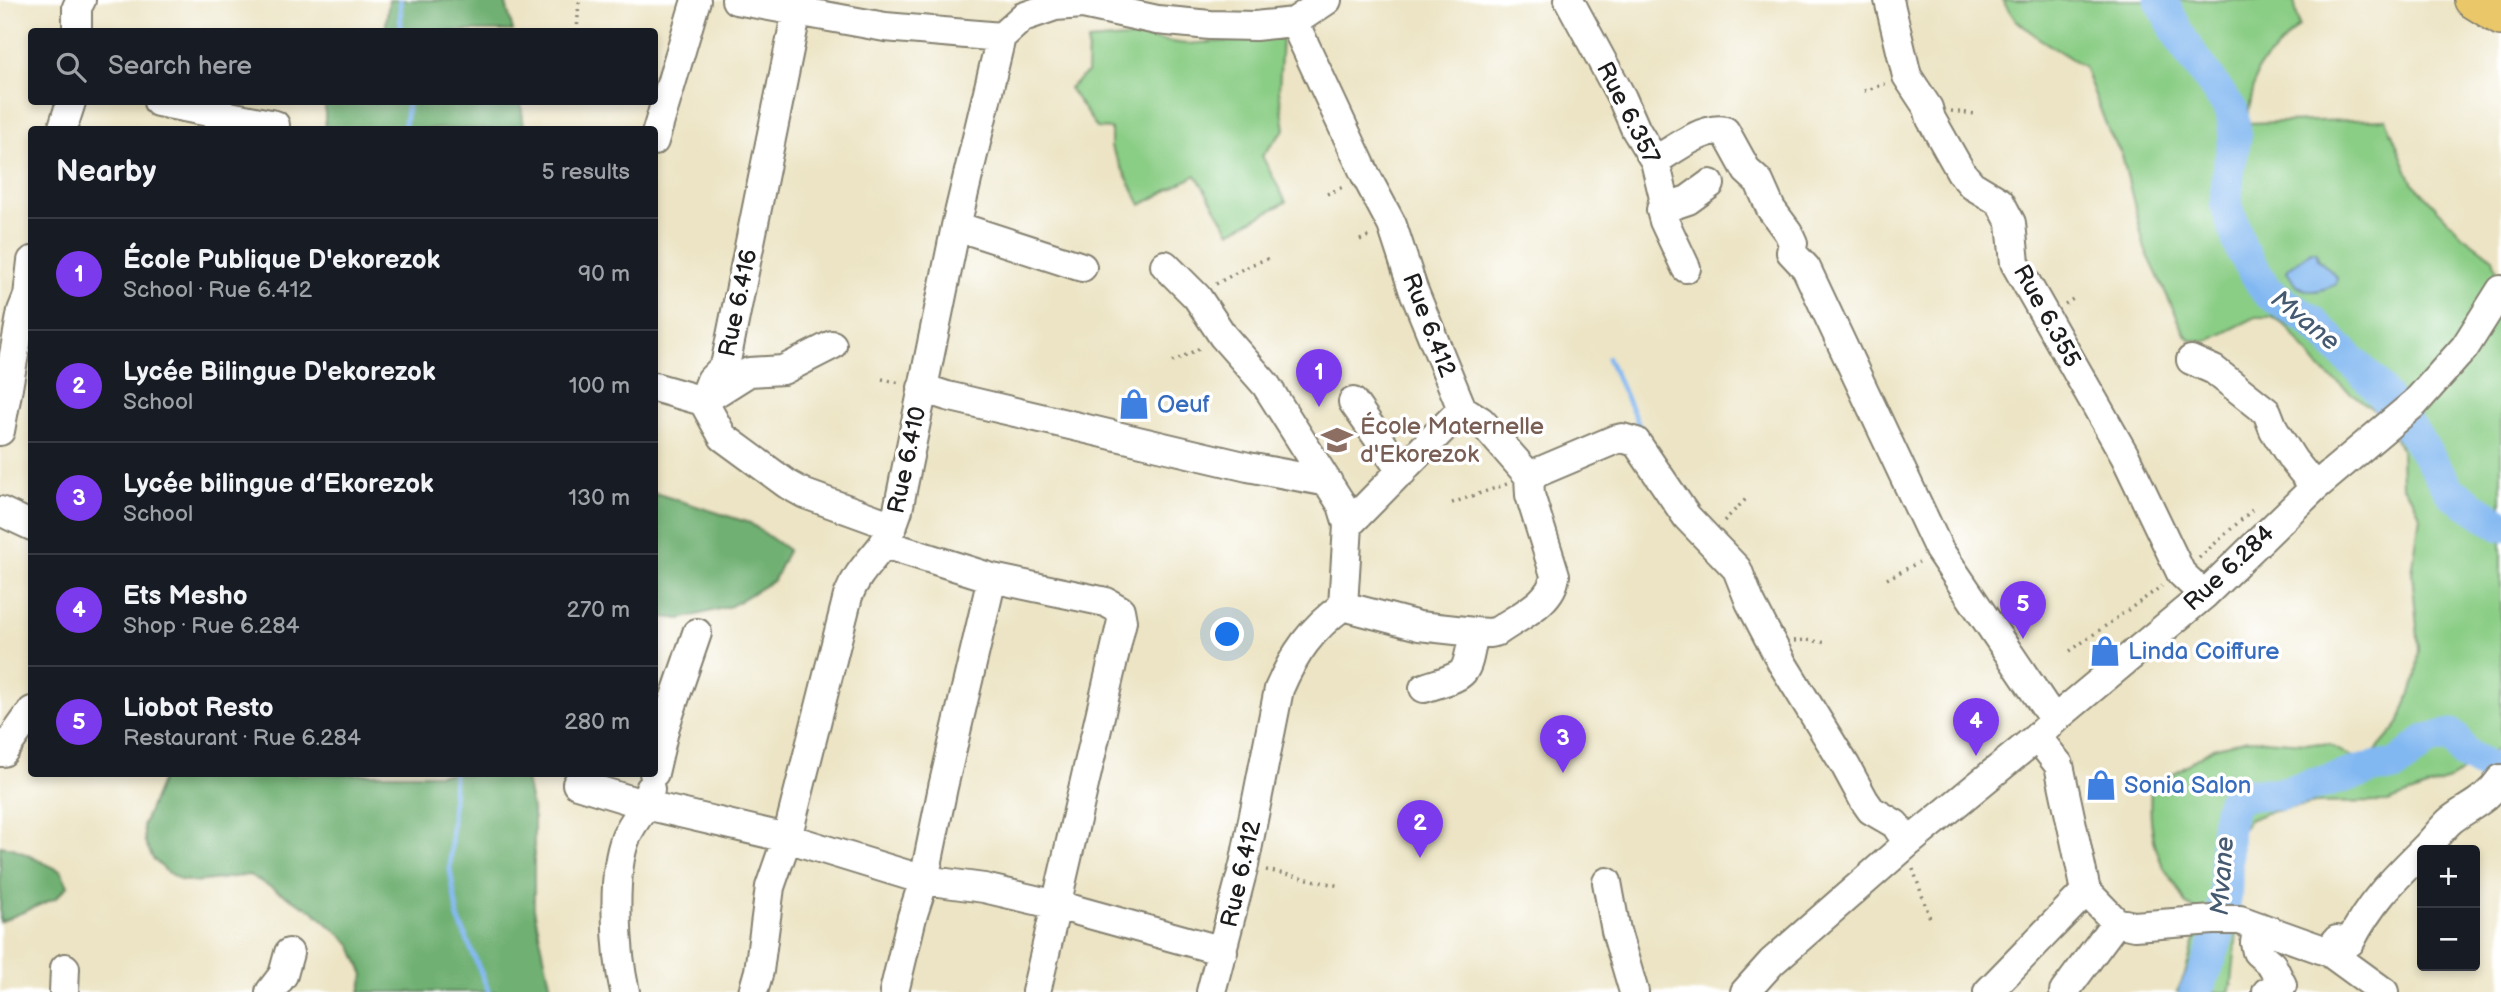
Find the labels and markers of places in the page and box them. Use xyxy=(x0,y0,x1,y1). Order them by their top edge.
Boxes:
pin: 1 xyxy=(1296,349,1342,407)
shop icon: Oeuf xyxy=(1117,387,1151,421)
place label: Oeuf xyxy=(1157,390,1211,419)
place label: École Maternelle d'Ekorezok xyxy=(1360,411,1544,469)
school or university icon: École Maternelle d'Ekorezok xyxy=(1320,423,1354,457)
pin: 5 xyxy=(2000,581,2046,639)
shop icon: Linda Coiffure xyxy=(2088,634,2122,668)
place label: Linda Coiffure xyxy=(2128,637,2279,666)
pin: 4 xyxy=(1953,698,1999,756)
pin: 3 xyxy=(1540,715,1586,773)
shop icon: Sonia Salon xyxy=(2084,768,2118,802)
place label: Sonia Salon xyxy=(2124,771,2251,800)
pin: 2 xyxy=(1397,800,1443,858)

